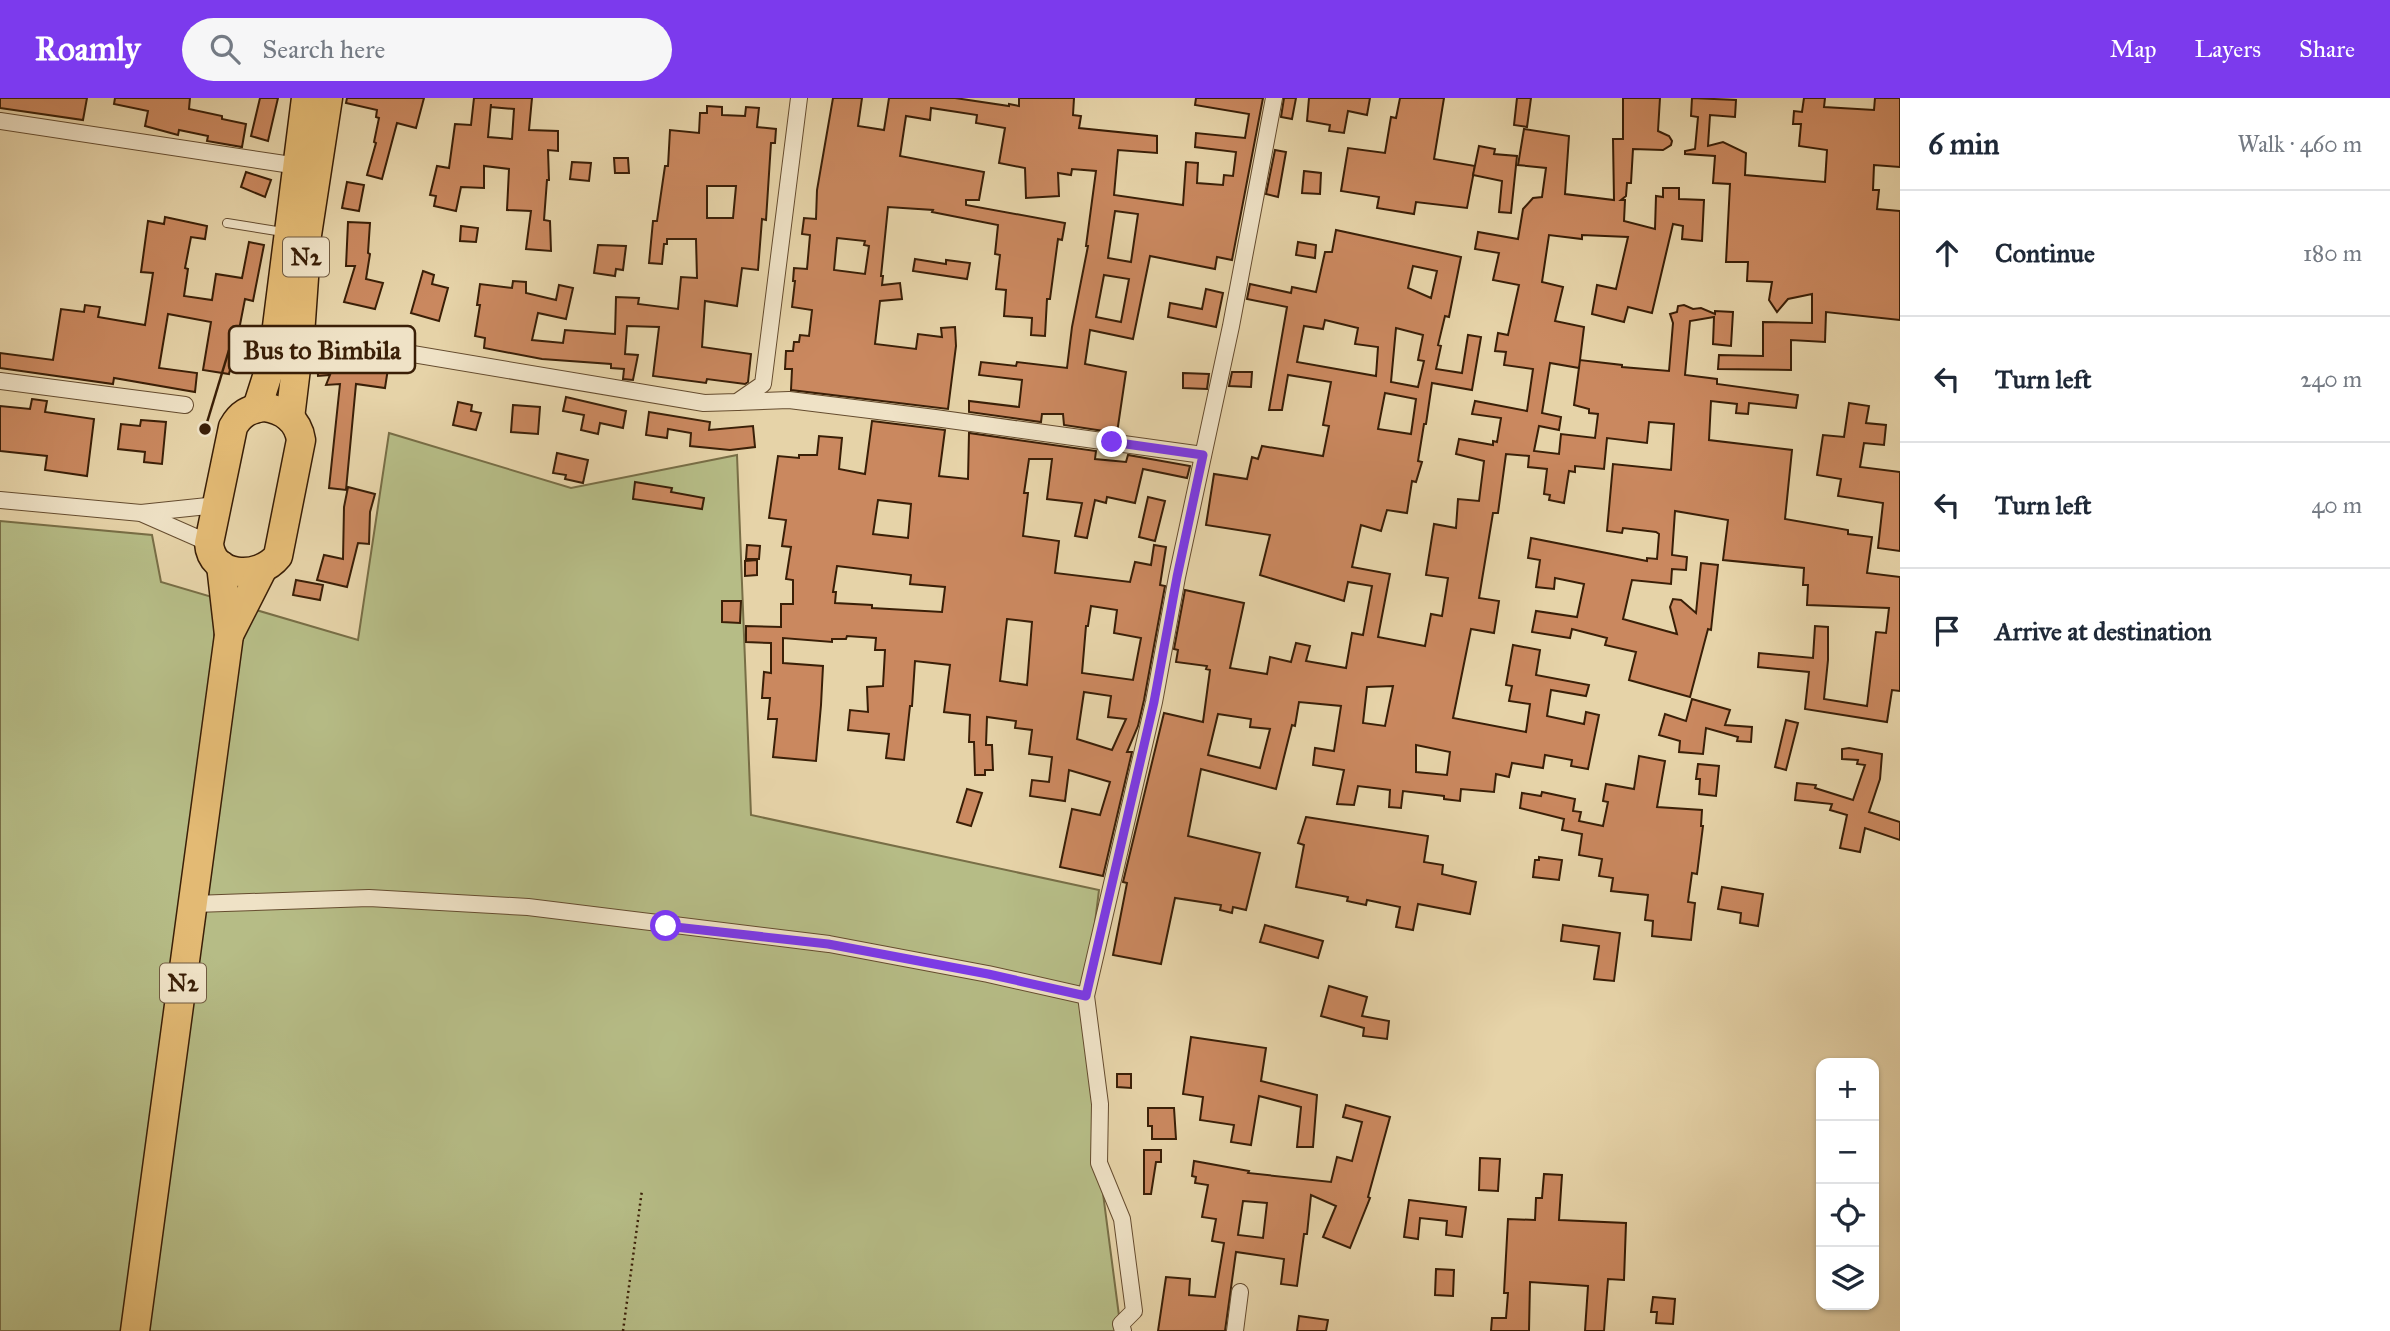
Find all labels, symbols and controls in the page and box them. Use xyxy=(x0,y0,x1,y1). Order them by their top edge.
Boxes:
search box xyxy=(182,18,672,81)
text: Roamly xyxy=(35,29,140,69)
icon: search xyxy=(206,30,244,68)
text: Search here xyxy=(262,33,385,65)
text: Map xyxy=(2110,34,2157,64)
text: Layers xyxy=(2195,34,2261,64)
text: Share xyxy=(2299,34,2355,64)
text: 6 min xyxy=(1928,126,2000,162)
text: Walk · 460 m xyxy=(2237,130,2362,158)
icon: ahead xyxy=(1928,234,1966,272)
text: Continue xyxy=(1995,237,2095,269)
road number: N2 xyxy=(283,238,329,276)
text: 180 m xyxy=(2303,239,2362,267)
callout: Bus to Bimbila xyxy=(229,326,415,373)
text: Bus to Bimbila xyxy=(243,334,402,366)
icon: left xyxy=(1928,360,1966,398)
text: Turn left xyxy=(1995,363,2091,395)
text: 240 m xyxy=(2300,365,2362,393)
route end xyxy=(1096,426,1127,457)
icon: left xyxy=(1928,486,1966,524)
text: Turn left xyxy=(1995,489,2091,521)
text: 40 m xyxy=(2312,491,2362,519)
icon: arrive xyxy=(1928,612,1966,650)
text: Arrive at destination xyxy=(1995,615,2212,647)
route start xyxy=(650,910,681,941)
road number: N2 xyxy=(160,964,206,1002)
map controls xyxy=(1816,1058,1879,1310)
button: + xyxy=(1816,1058,1879,1121)
button: − xyxy=(1816,1121,1879,1184)
button: locate xyxy=(1816,1184,1879,1247)
button: layers xyxy=(1816,1247,1879,1310)

